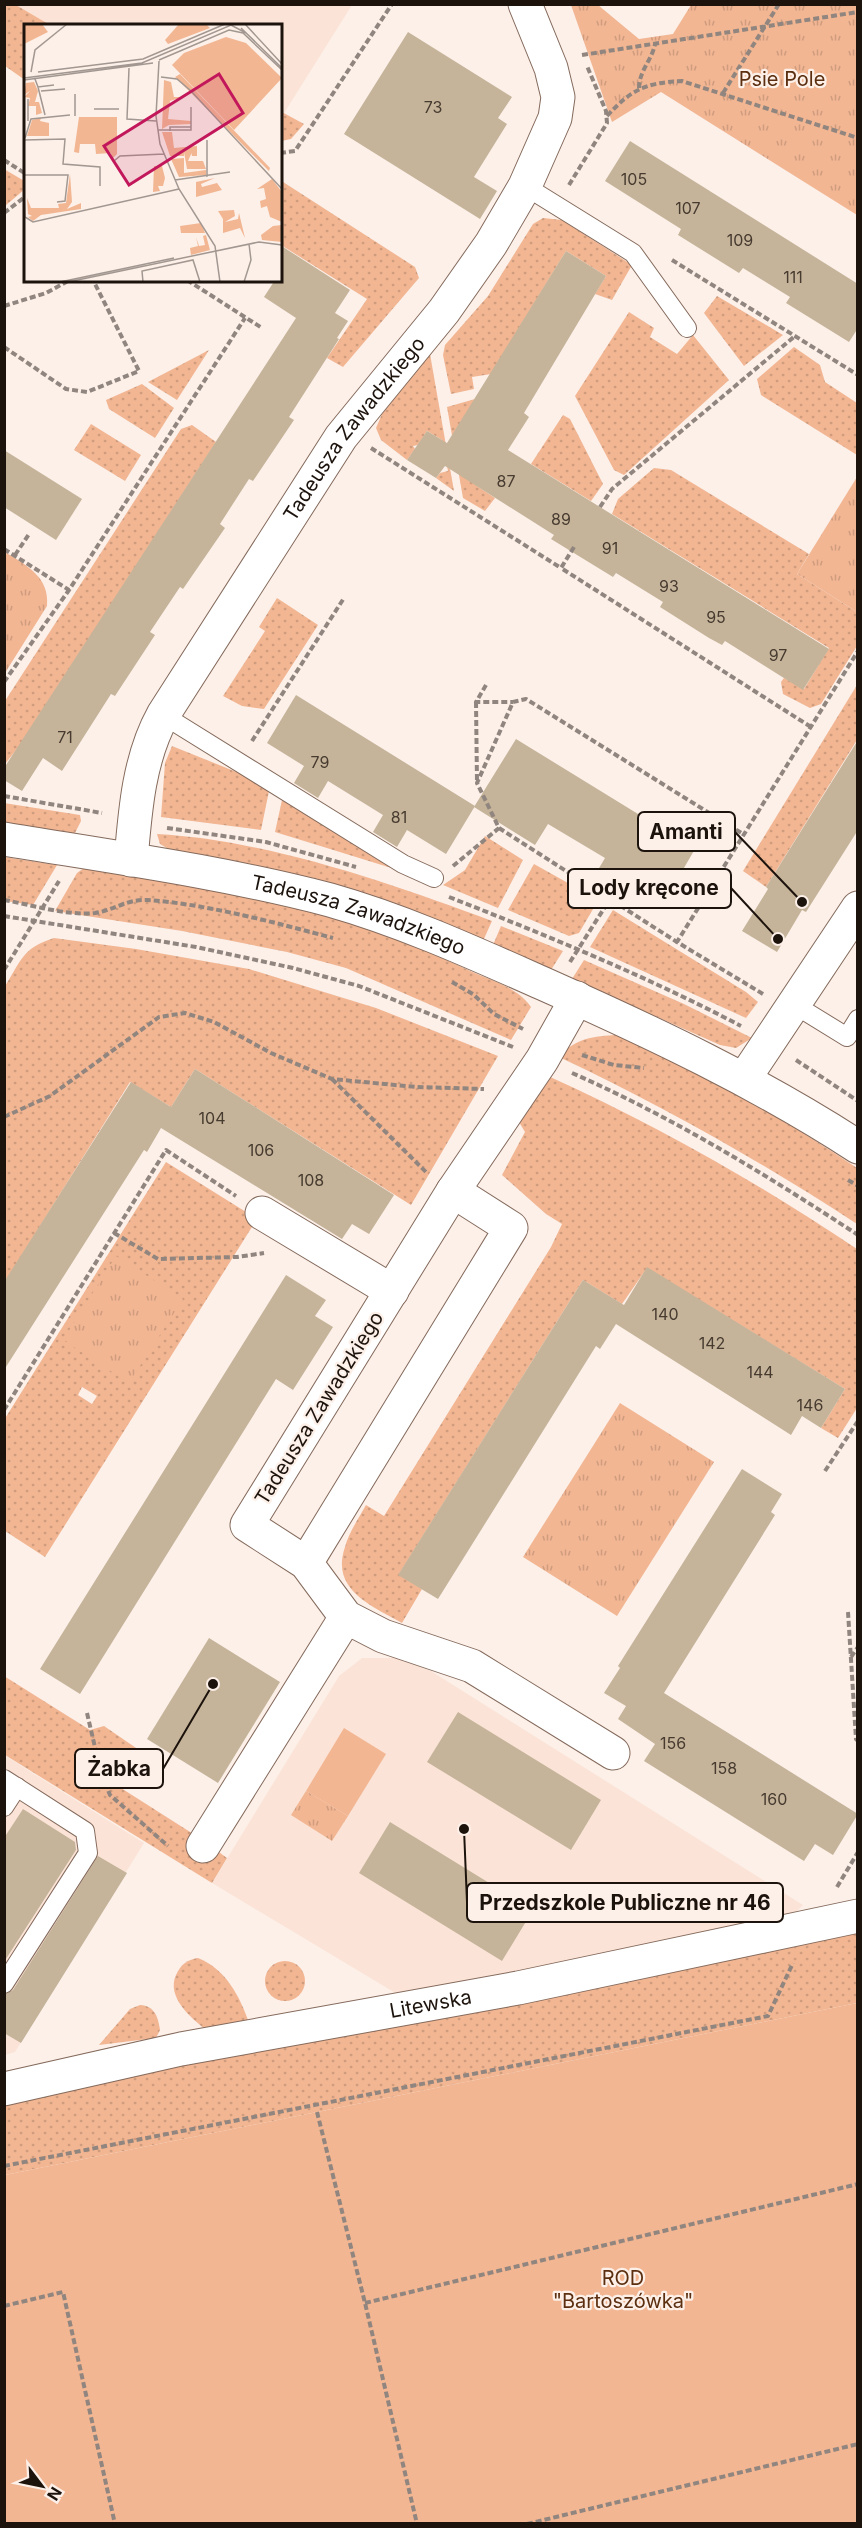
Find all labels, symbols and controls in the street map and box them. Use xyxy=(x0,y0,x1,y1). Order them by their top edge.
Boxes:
inset map xyxy=(24,24,282,282)
park label: Psie Pole xyxy=(739,67,825,91)
house number: 73 xyxy=(424,97,442,117)
house number: 105 xyxy=(621,169,647,189)
house number: 107 xyxy=(675,198,701,218)
house number: 109 xyxy=(727,230,753,250)
house number: 111 xyxy=(783,267,803,287)
street label: Tadeusza Zawadzkiego xyxy=(278,332,430,526)
house number: 87 xyxy=(497,471,515,491)
house number: 89 xyxy=(551,509,571,529)
house number: 91 xyxy=(602,538,618,558)
house number: 93 xyxy=(659,576,679,596)
house number: 95 xyxy=(706,607,726,627)
house number: 97 xyxy=(769,645,787,665)
house number: 71 xyxy=(57,727,73,747)
house number: 79 xyxy=(311,752,329,772)
house number: 81 xyxy=(391,807,407,827)
callout: Amanti xyxy=(638,812,735,851)
text: Amanti xyxy=(649,819,723,844)
callout: Lody kręcone xyxy=(568,869,731,908)
street label: Tadeusza Zawadzkiego xyxy=(249,870,469,960)
text: Lody kręcone xyxy=(579,875,719,900)
house number: 104 xyxy=(199,1108,225,1128)
house number: 106 xyxy=(248,1140,274,1160)
house number: 108 xyxy=(298,1170,324,1190)
house number: 140 xyxy=(652,1304,678,1324)
street label: Tadeusza Zawadzkiego xyxy=(250,1307,388,1509)
house number: 142 xyxy=(699,1333,725,1353)
house number: 144 xyxy=(746,1362,774,1382)
house number: 146 xyxy=(797,1395,823,1415)
house number: 156 xyxy=(660,1733,686,1753)
callout: Żabka xyxy=(75,1749,163,1788)
text: Żabka xyxy=(87,1755,151,1781)
house number: 158 xyxy=(711,1758,737,1778)
house number: 160 xyxy=(761,1789,787,1809)
callout: Przedszkole Publiczne nr 46 xyxy=(467,1883,783,1922)
text: Przedszkole Publiczne nr 46 xyxy=(479,1890,771,1915)
street label: Litewska xyxy=(388,1985,473,2023)
park label: ROD "Bartoszówka" xyxy=(553,2266,693,2313)
north arrow xyxy=(12,2456,72,2516)
text: N xyxy=(43,2483,66,2504)

